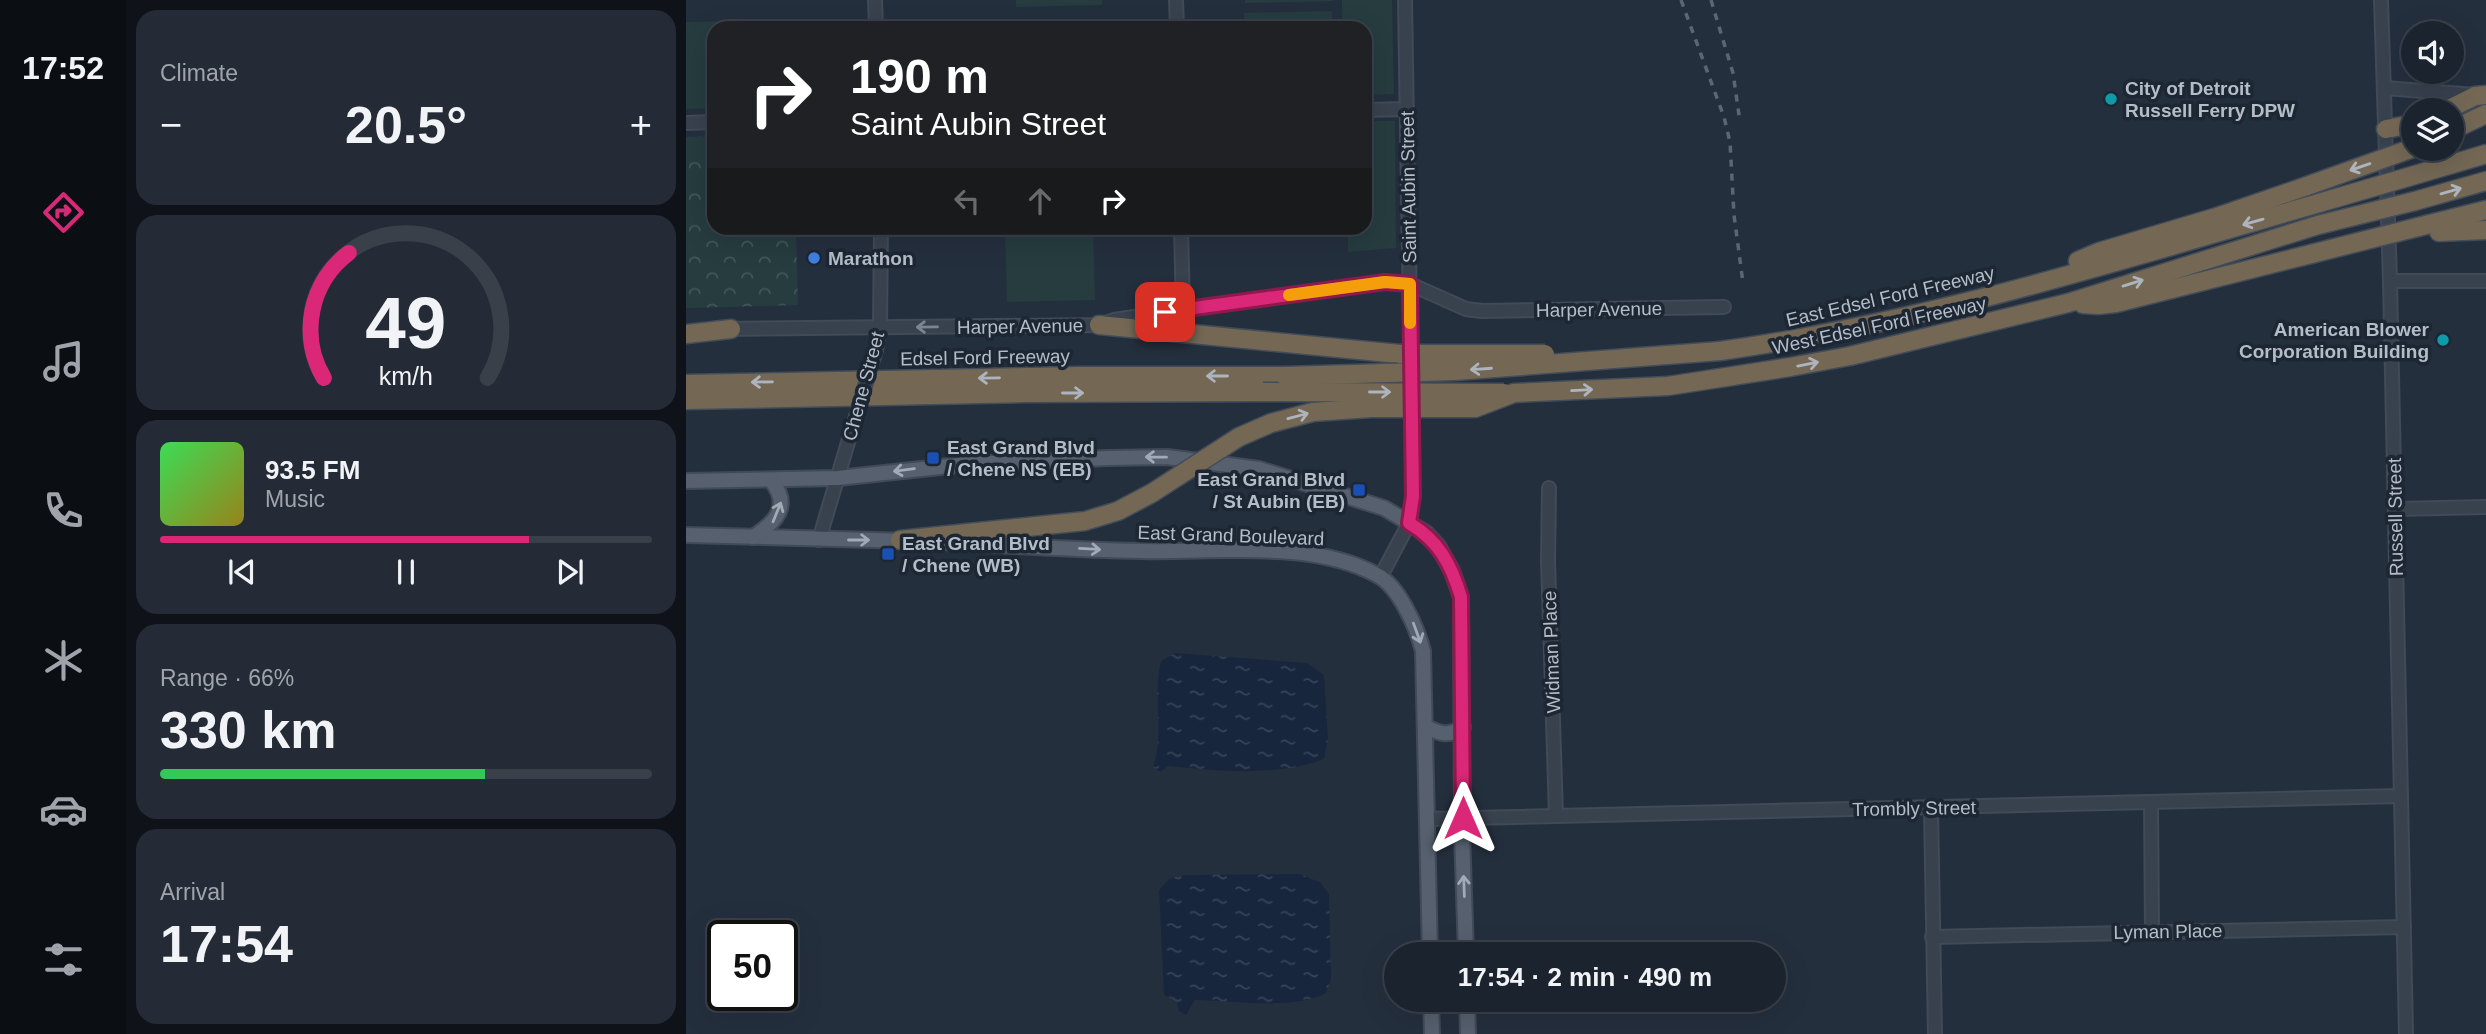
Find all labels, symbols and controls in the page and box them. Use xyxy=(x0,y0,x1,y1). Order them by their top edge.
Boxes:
map controls xyxy=(2401,21,2464,161)
button: sound xyxy=(2401,21,2464,84)
icon: right xyxy=(735,49,826,140)
text: 190 m xyxy=(850,49,989,103)
text: 17:52 xyxy=(22,50,104,86)
text: Climate xyxy=(160,60,238,86)
place label: City of Detroit Russell Ferry DPW xyxy=(2125,78,2295,121)
marker: City of Detroit Russell Ferry DPW xyxy=(2103,91,2119,107)
text: 20.5° xyxy=(345,96,467,154)
button: layers xyxy=(2401,98,2464,161)
text: − xyxy=(160,104,182,146)
text: + xyxy=(630,104,652,146)
text: Saint Aubin Street xyxy=(850,106,1106,142)
street label: Saint Aubin Street xyxy=(1397,110,1420,263)
one-way arrow xyxy=(2350,162,2372,174)
icon: left xyxy=(948,182,986,220)
icon: ahead xyxy=(1021,182,1059,220)
icon: right xyxy=(1094,182,1132,220)
one-way arrow xyxy=(2439,184,2461,197)
icon: directions xyxy=(39,188,88,237)
one-way arrow xyxy=(2242,216,2265,229)
place label: Marathon xyxy=(828,248,914,269)
marker: Marathon xyxy=(806,250,822,266)
street label: East Edsel Ford Freeway xyxy=(1784,262,1997,331)
one-way arrow xyxy=(2121,275,2143,288)
pin xyxy=(1135,282,1195,342)
text: 49 xyxy=(366,283,446,364)
street label: West Edsel Ford Freeway xyxy=(1770,292,1988,358)
icon: arrive xyxy=(1146,293,1184,331)
street label: Harper Avenue xyxy=(1536,298,1662,321)
street label: Harper Avenue xyxy=(957,315,1083,338)
place label: American Blower Corporation Building xyxy=(2239,319,2430,362)
one-way arrow xyxy=(916,320,939,333)
street label: Chene Street xyxy=(839,329,888,443)
marker: American Blower Corporation Building xyxy=(2435,332,2451,348)
icon: music xyxy=(39,337,88,386)
street label: Edsel Ford Freeway xyxy=(900,346,1071,369)
one-way arrow xyxy=(1796,357,1819,370)
text: km/h xyxy=(379,362,433,390)
one-way arrow xyxy=(1470,363,1492,376)
one-way arrow xyxy=(1206,369,1229,383)
one-way arrow xyxy=(978,371,1001,385)
one-way arrow xyxy=(751,376,774,389)
one-way arrow xyxy=(1570,383,1593,396)
one-way arrow xyxy=(1061,386,1084,400)
one-way arrow xyxy=(1368,386,1391,399)
one-way arrow xyxy=(1286,409,1309,422)
place label: East Grand Blvd / Chene NS (EB) xyxy=(947,437,1095,480)
marker: East Grand Blvd / Chene NS (EB) xyxy=(925,450,941,466)
one-way arrow xyxy=(1144,451,1167,464)
text: 93.5 FM xyxy=(265,455,360,485)
street label: Russell Street xyxy=(2384,457,2407,576)
one-way arrow xyxy=(893,463,916,476)
place label: East Grand Blvd / St Aubin (EB) xyxy=(1197,469,1345,512)
marker: East Grand Blvd / St Aubin (EB) xyxy=(1351,482,1367,498)
icon: phone xyxy=(39,486,88,535)
text: Music xyxy=(265,486,325,512)
one-way arrow xyxy=(771,502,784,523)
street label: East Grand Boulevard xyxy=(1137,522,1325,549)
one-way arrow xyxy=(847,533,870,547)
place label: East Grand Blvd / Chene (WB) xyxy=(902,533,1050,576)
one-way arrow xyxy=(1078,543,1101,556)
marker: East Grand Blvd / Chene (WB) xyxy=(880,546,896,562)
icon: previous xyxy=(223,553,261,591)
icon: pause xyxy=(387,553,425,591)
icon: next xyxy=(551,553,589,591)
street label: Widman Place xyxy=(1539,590,1564,714)
one-way arrow xyxy=(1412,622,1424,644)
icon: climate xyxy=(39,636,88,685)
text: Range · 66% xyxy=(160,665,294,691)
text: 330 km xyxy=(160,701,336,759)
position arrow xyxy=(1426,781,1500,855)
icon: car xyxy=(39,785,88,834)
street label: Trombly Street xyxy=(1852,797,1977,820)
one-way arrow xyxy=(1457,874,1470,897)
text: Arrival xyxy=(160,879,225,905)
text: 17:54 xyxy=(160,915,293,973)
speed limit sign: 50 xyxy=(707,920,798,1011)
street label: Lyman Place xyxy=(2113,920,2223,943)
icon: filters xyxy=(39,935,88,984)
text: 17:54 · 2 min · 490 m xyxy=(1458,962,1712,992)

